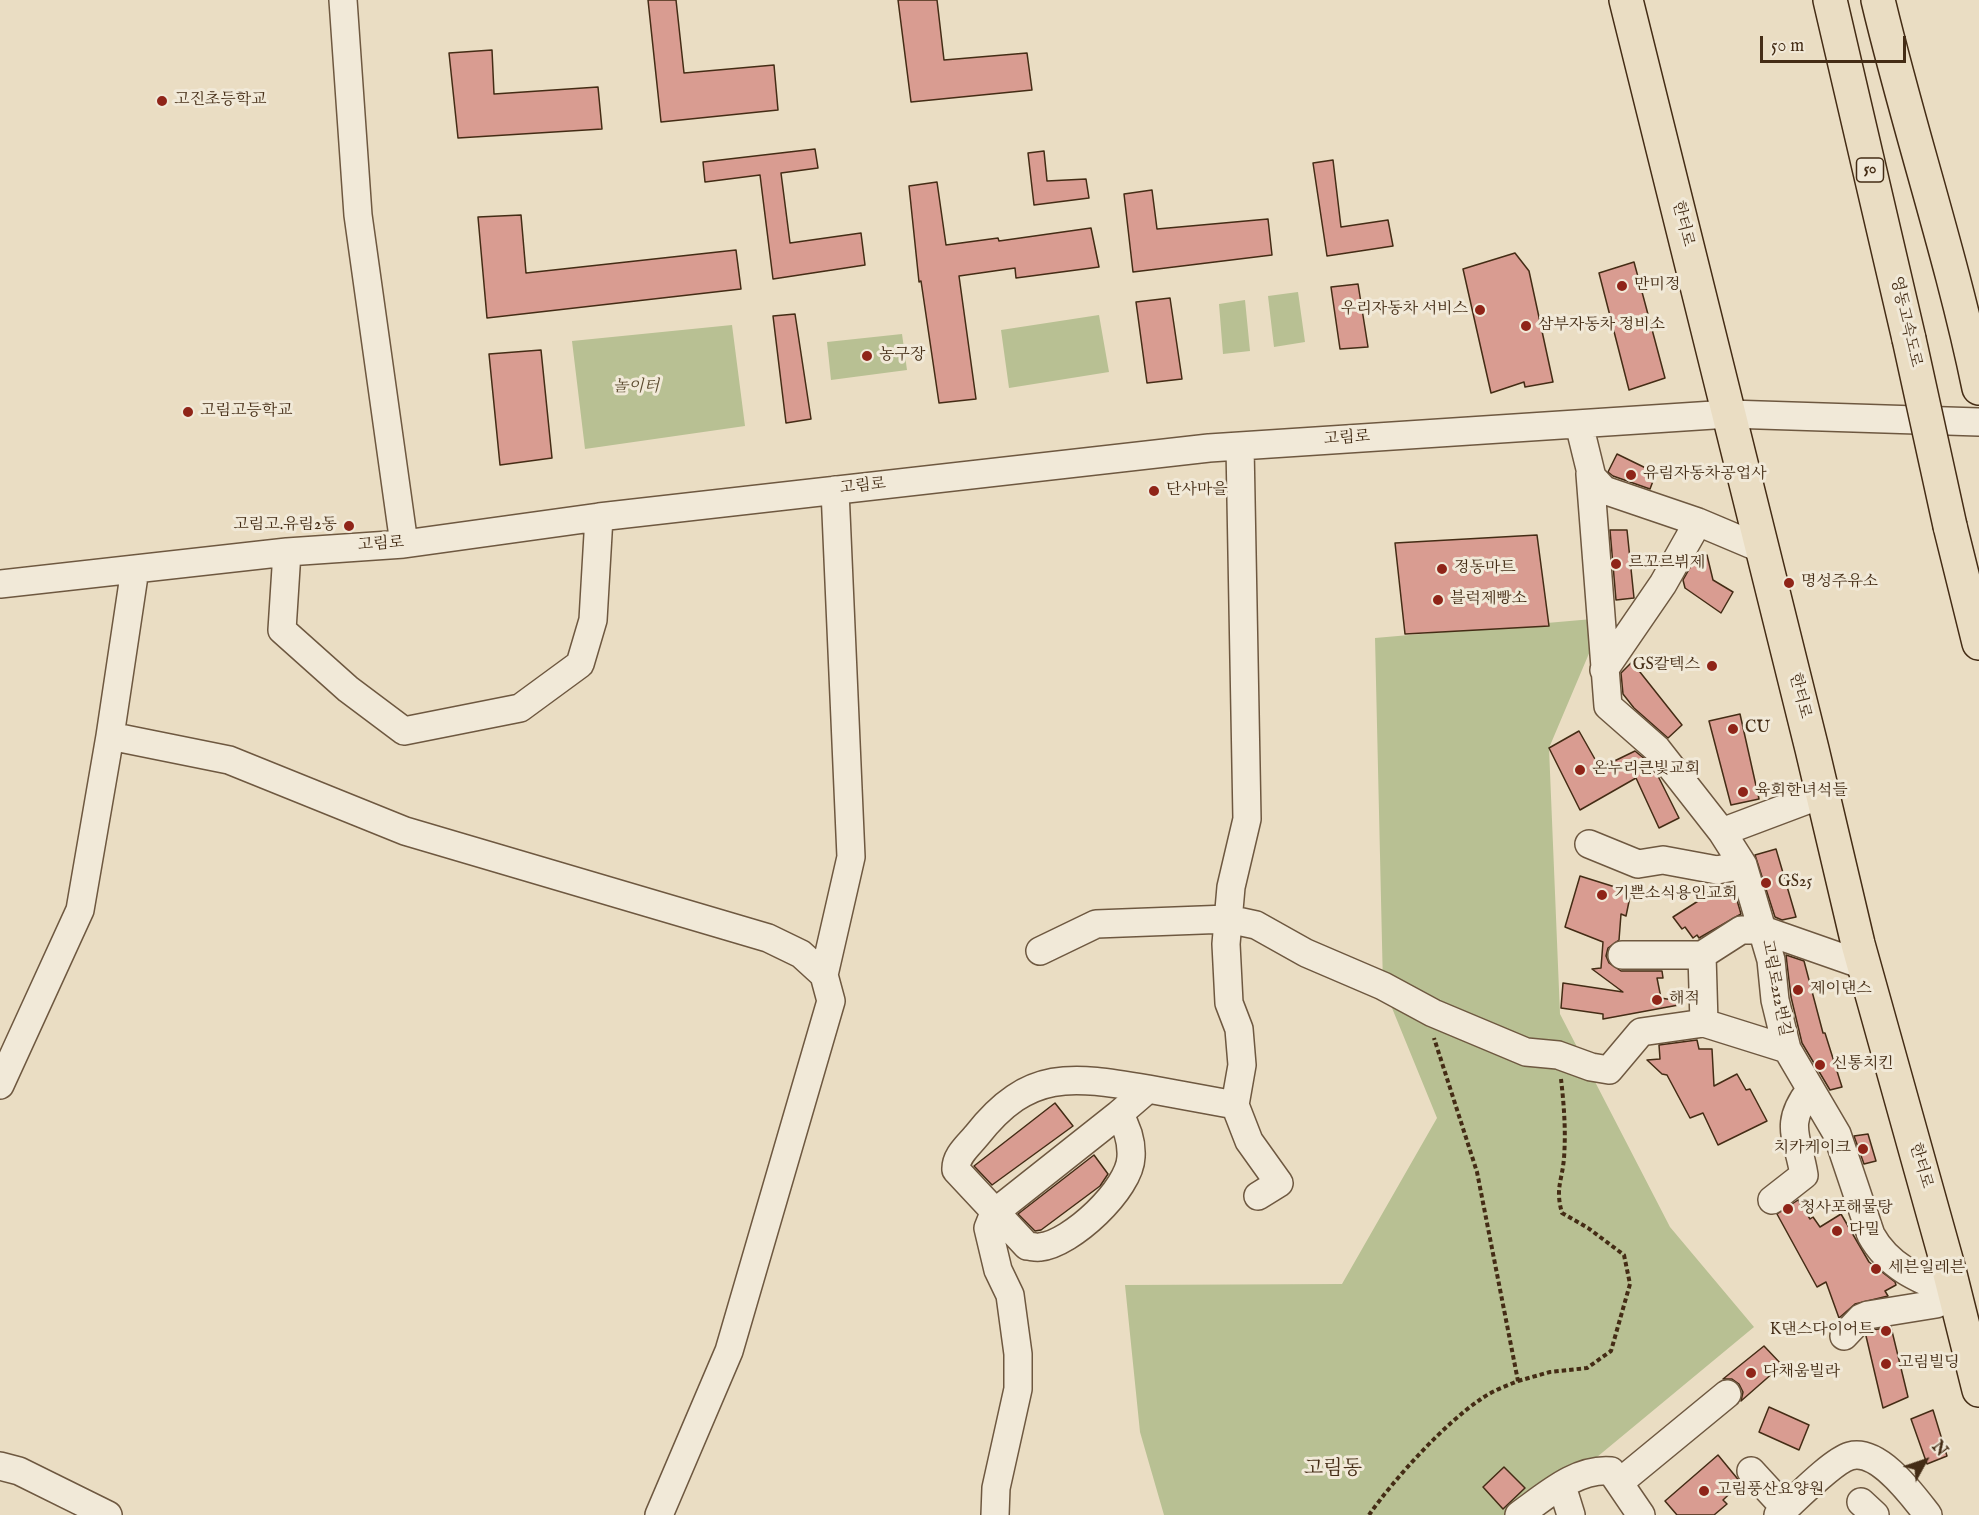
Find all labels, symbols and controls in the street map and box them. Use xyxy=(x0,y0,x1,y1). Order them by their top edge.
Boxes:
scale bar xyxy=(1763,24,1908,62)
text: 50 m xyxy=(1771,35,1804,58)
place label: 고진초등학교 xyxy=(174,91,267,111)
marker: 고진초등학교 xyxy=(155,94,169,108)
road number: 50 xyxy=(1856,158,1884,182)
street label: 한터로 xyxy=(1667,199,1697,249)
street label: 영동고속도로 xyxy=(1885,275,1925,369)
place label: 만미정 xyxy=(1634,276,1680,296)
marker: 만미정 xyxy=(1615,279,1629,293)
place label: 우리자동차 서비스 xyxy=(1341,300,1468,320)
marker: 우리자동차 서비스 xyxy=(1473,303,1487,317)
place label: 삼부자동차 정비소 xyxy=(1538,316,1665,336)
marker: 삼부자동차 정비소 xyxy=(1519,319,1533,333)
place label: 농구장 xyxy=(879,346,925,366)
marker: 농구장 xyxy=(860,349,874,363)
park label: 놀이터 xyxy=(613,378,659,398)
place label: 고림고등학교 xyxy=(200,402,293,422)
marker: 고림고등학교 xyxy=(181,405,195,419)
street label: 고림로 xyxy=(1323,428,1371,450)
place label: 유림자동차공업사 xyxy=(1643,465,1767,485)
marker: 유림자동차공업사 xyxy=(1624,468,1638,482)
street label: 고림로 xyxy=(839,475,887,499)
place label: 단사마을 xyxy=(1166,481,1228,501)
marker: 단사마을 xyxy=(1147,484,1161,498)
place label: 고림고.유림2동 xyxy=(233,516,337,536)
marker: 고림고.유림2동 xyxy=(342,519,356,533)
street label: 고림로 xyxy=(357,534,405,556)
place label: 르꼬르뷔제 xyxy=(1628,554,1705,574)
marker: 르꼬르뷔제 xyxy=(1609,557,1623,571)
place label: 정동마트 xyxy=(1454,559,1516,579)
marker: 정동마트 xyxy=(1435,562,1449,576)
place label: 명성주유소 xyxy=(1801,573,1878,593)
marker: 명성주유소 xyxy=(1782,576,1796,590)
place label: 블럭제빵소 xyxy=(1450,590,1527,610)
marker: 블럭제빵소 xyxy=(1431,593,1445,607)
place label: GS칼텍스 xyxy=(1633,656,1700,676)
marker: GS칼텍스 xyxy=(1705,659,1719,673)
street label: 한터로 xyxy=(1784,671,1814,721)
place label: CU xyxy=(1745,719,1770,739)
marker: CU xyxy=(1726,722,1740,736)
place label: 온누리큰빛교회 xyxy=(1592,760,1700,780)
marker: 온누리큰빛교회 xyxy=(1573,763,1587,777)
place label: 육회한녀석들 xyxy=(1755,782,1848,802)
marker: 육회한녀석들 xyxy=(1736,785,1750,799)
place label: GS25 xyxy=(1778,873,1812,893)
marker: GS25 xyxy=(1759,876,1773,890)
place label: 기쁜소식용인교회 xyxy=(1614,885,1738,905)
marker: 기쁜소식용인교회 xyxy=(1595,888,1609,902)
street label: 고림로212번길 xyxy=(1756,938,1794,1038)
place label: 제이댄스 xyxy=(1810,980,1872,1000)
marker: 제이댄스 xyxy=(1791,983,1805,997)
place label: 해적 xyxy=(1669,990,1700,1010)
marker: 해적 xyxy=(1650,993,1664,1007)
place label: 신통치킨 xyxy=(1832,1055,1894,1075)
marker: 신통치킨 xyxy=(1813,1058,1827,1072)
place label: 치카케이크 xyxy=(1774,1139,1851,1159)
street label: 한터로 xyxy=(1904,1141,1936,1191)
marker: 치카케이크 xyxy=(1856,1142,1870,1156)
place label: 청사포해물탕 xyxy=(1800,1199,1893,1219)
marker: 청사포해물탕 xyxy=(1781,1202,1795,1216)
place label: 다밀 xyxy=(1849,1221,1880,1241)
marker: 다밀 xyxy=(1830,1224,1844,1238)
place label: 세븐일레븐 xyxy=(1888,1259,1965,1279)
marker: 세븐일레븐 xyxy=(1869,1262,1883,1276)
place label: K댄스다이어트 xyxy=(1770,1321,1874,1341)
marker: K댄스다이어트 xyxy=(1879,1324,1893,1338)
place label: 고림빌딩 xyxy=(1898,1354,1960,1374)
marker: 고림빌딩 xyxy=(1879,1357,1893,1371)
place label: 다채움빌라 xyxy=(1763,1363,1840,1383)
marker: 다채움빌라 xyxy=(1744,1366,1758,1380)
north arrow xyxy=(1895,1431,1955,1491)
text: N xyxy=(1927,1438,1951,1461)
district label: 고림동 xyxy=(1304,1458,1362,1482)
place label: 고림풍산요양원 xyxy=(1716,1481,1824,1501)
marker: 고림풍산요양원 xyxy=(1697,1484,1711,1498)

